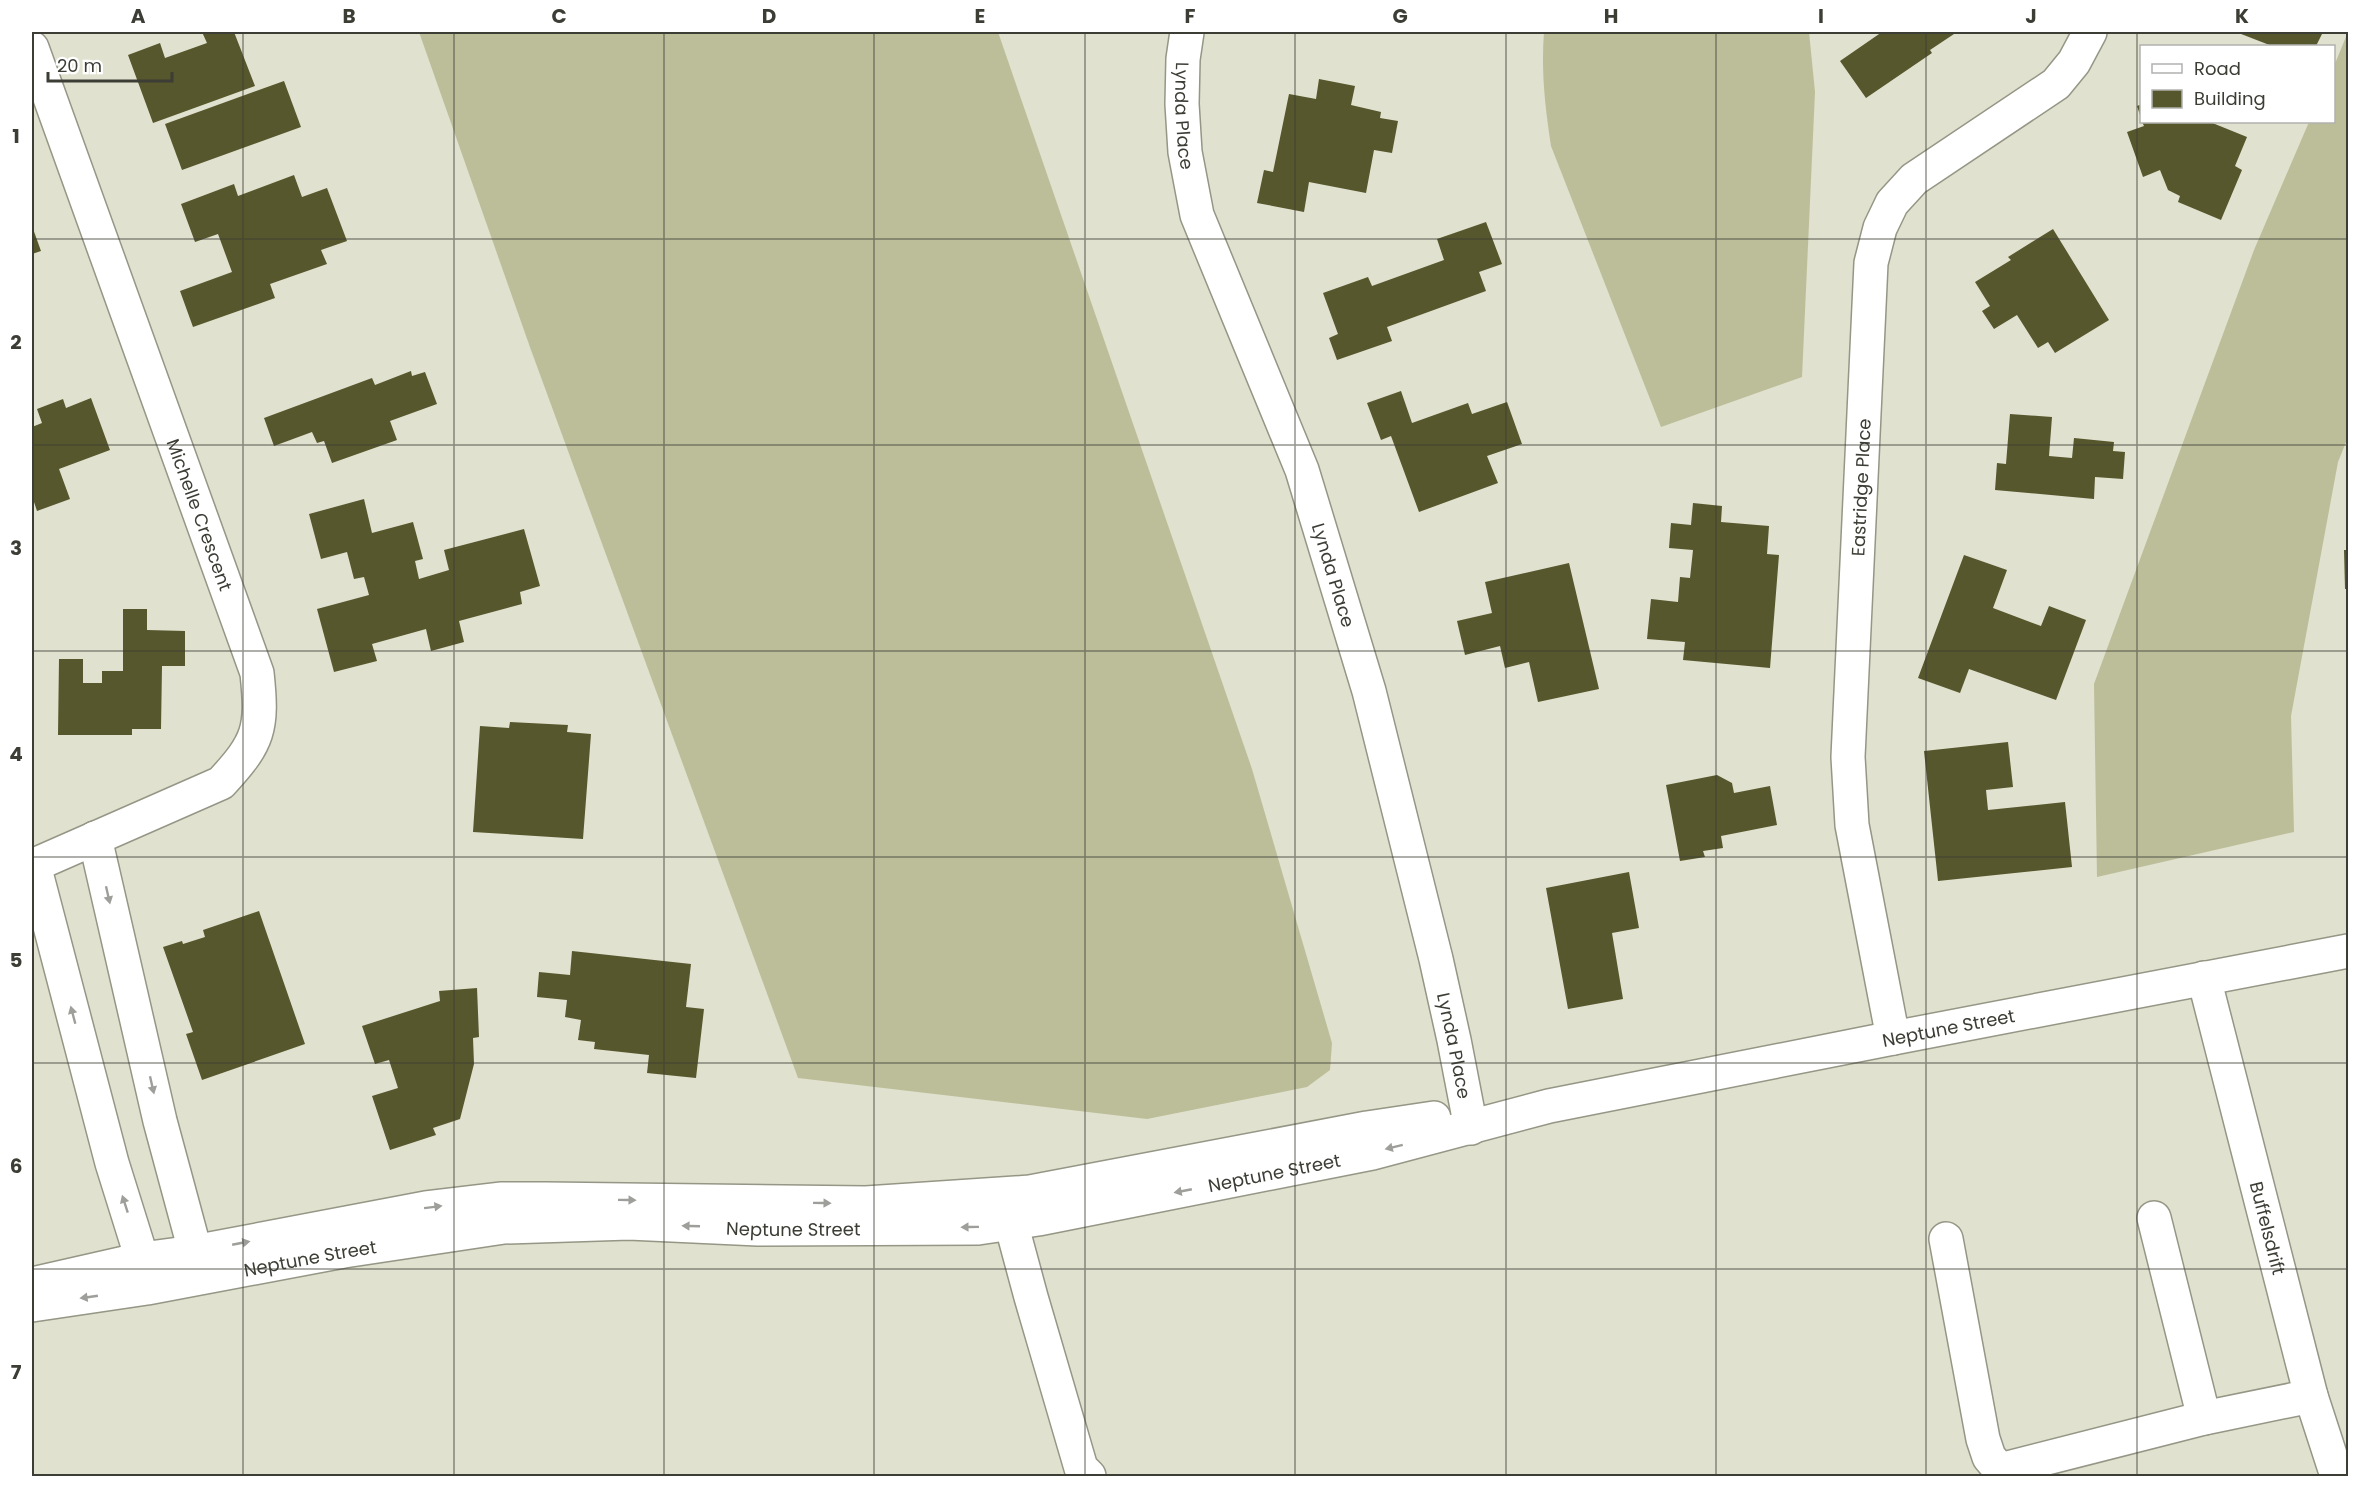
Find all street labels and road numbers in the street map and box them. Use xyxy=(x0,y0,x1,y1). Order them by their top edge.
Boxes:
street label: Lynda Place xyxy=(1169,62,1201,172)
street label: Eastridge Place xyxy=(1845,418,1876,557)
street label: Michelle Crescent xyxy=(161,435,239,594)
street label: Lynda Place xyxy=(1306,520,1361,630)
street label: Lynda Place xyxy=(1431,990,1478,1101)
street label: Neptune Street xyxy=(1880,1003,2017,1052)
street label: Neptune Street xyxy=(1206,1147,1342,1198)
street label: Buffelsdrift xyxy=(2244,1179,2292,1277)
street label: Neptune Street xyxy=(726,1215,861,1242)
street label: Neptune Street xyxy=(242,1234,378,1282)

